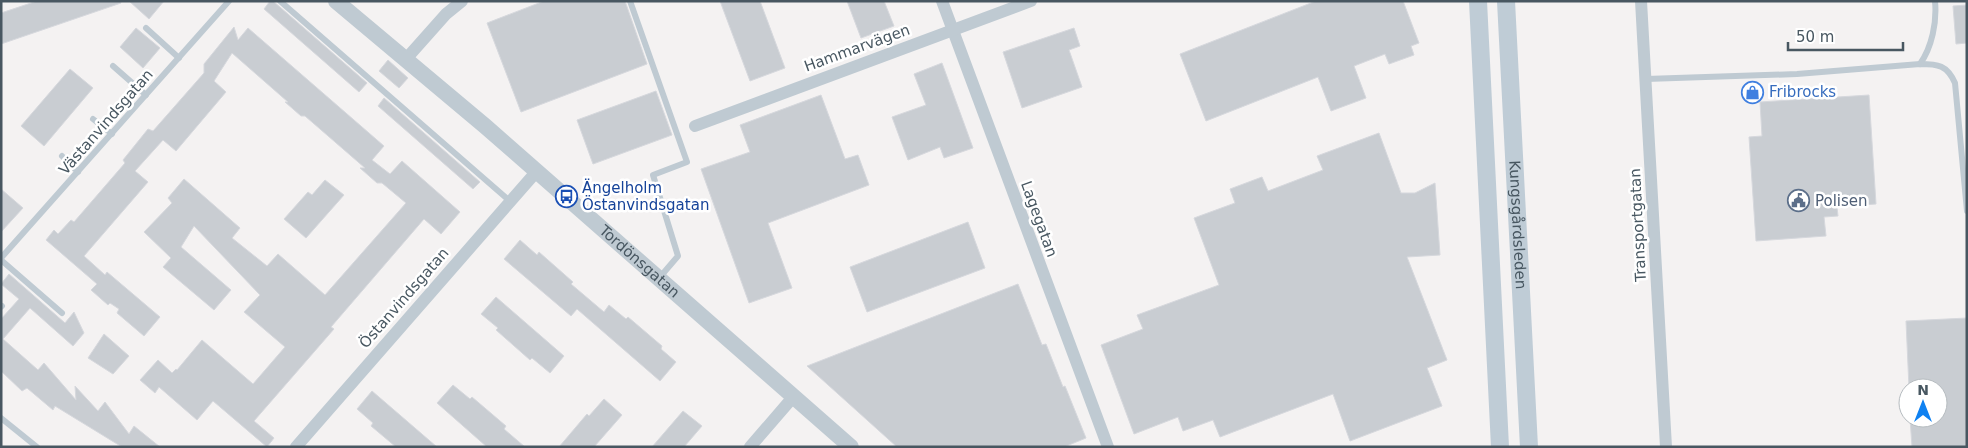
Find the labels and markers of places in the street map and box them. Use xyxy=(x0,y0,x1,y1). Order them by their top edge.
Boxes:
shop icon: Fribrocks xyxy=(1741,80,1765,104)
place label: Fribrocks xyxy=(1769,83,1836,101)
place label: Ängelholm Östanvindsgatan xyxy=(582,178,709,214)
bus stop icon: Ängelholm Östanvindsgatan xyxy=(554,185,578,209)
public building icon: Polisen xyxy=(1787,189,1811,213)
place label: Polisen xyxy=(1815,192,1868,210)

